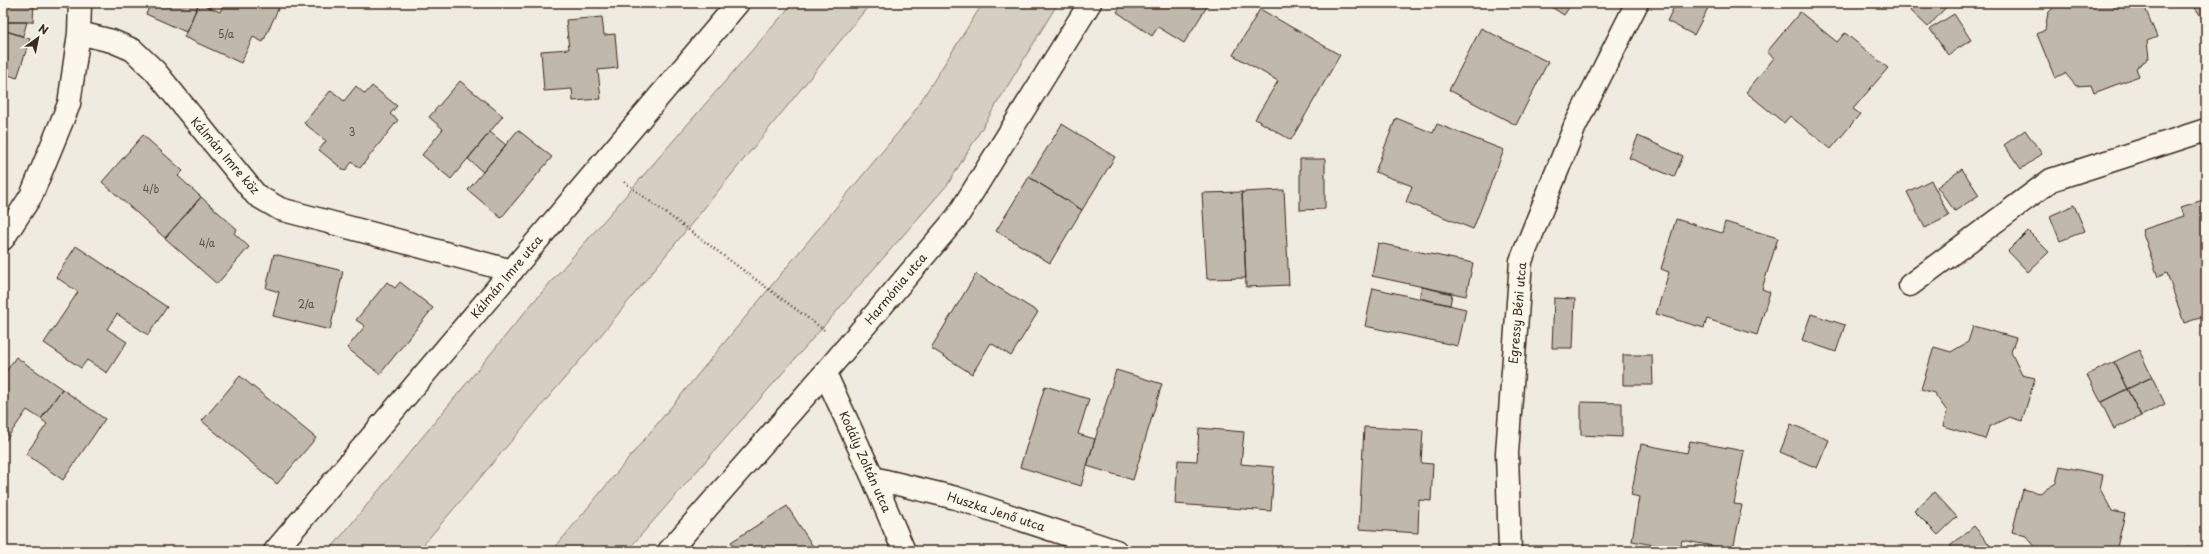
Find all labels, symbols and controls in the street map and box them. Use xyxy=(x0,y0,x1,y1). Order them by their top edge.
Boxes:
north arrow xyxy=(18,18,58,58)
text: N xyxy=(35,20,52,39)
house number: 5/a xyxy=(218,26,235,41)
street label: Kálmán Imre köz xyxy=(187,113,264,198)
house number: 3 xyxy=(349,124,355,139)
house number: 4/b xyxy=(143,181,159,196)
street label: Kálmán Imre utca xyxy=(466,231,547,322)
house number: 4/a xyxy=(199,235,216,250)
street label: Harmónia utca xyxy=(860,248,931,328)
street label: Egressy Béni utca xyxy=(1504,261,1530,365)
house number: 2/a xyxy=(298,296,315,311)
street label: Kodály Zoltán utca xyxy=(835,408,897,516)
street label: Huszka Jenő utca xyxy=(945,487,1048,536)

